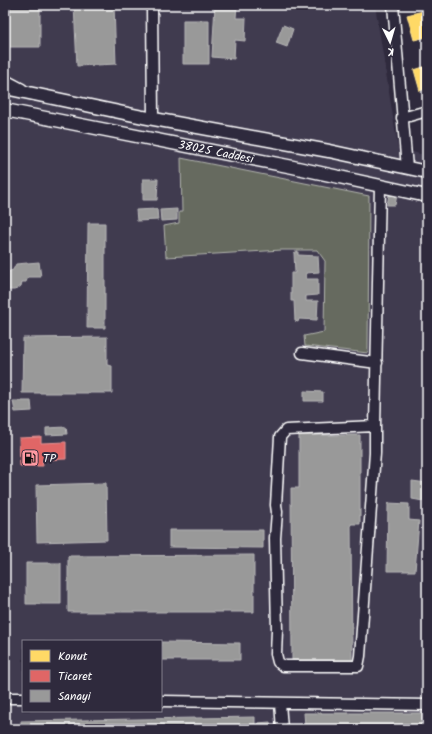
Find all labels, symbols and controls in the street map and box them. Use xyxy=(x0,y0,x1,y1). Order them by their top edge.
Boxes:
north arrow xyxy=(370,22,410,62)
text: K xyxy=(386,42,395,60)
street label: 38025 Caddesi xyxy=(176,135,256,169)
fuel station icon: TP xyxy=(20,448,40,468)
place label: TP xyxy=(43,449,56,468)
legend xyxy=(22,640,162,712)
text: Konut xyxy=(58,647,88,666)
text: Ticaret xyxy=(58,667,93,686)
text: Sanayi xyxy=(58,687,92,706)

